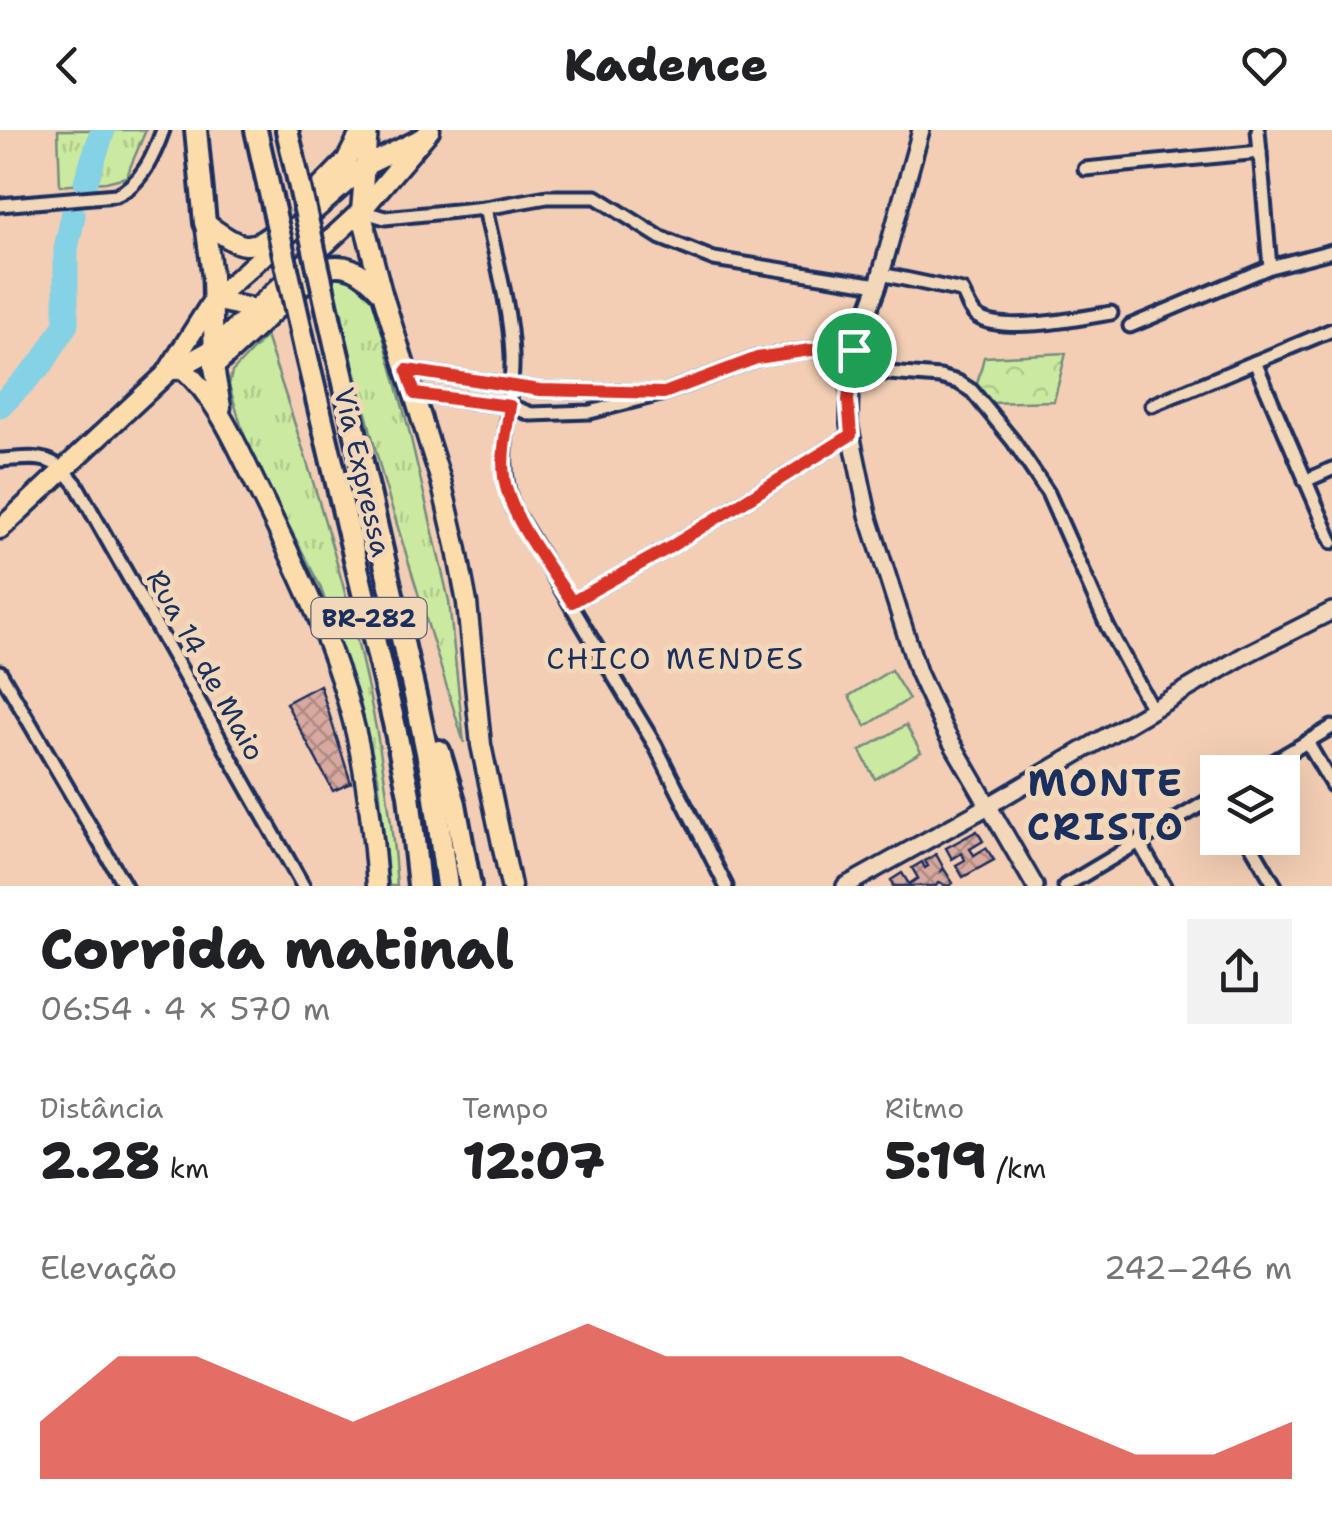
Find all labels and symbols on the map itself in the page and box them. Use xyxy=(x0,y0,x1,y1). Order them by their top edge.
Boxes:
pin xyxy=(812,308,897,393)
street label: Via Expressa xyxy=(325,384,401,560)
street label: Rua 14 de Maio xyxy=(138,563,274,767)
road number: BR-282 xyxy=(312,598,426,638)
district label: CHICO MENDES xyxy=(546,638,806,679)
district label: MONTE CRISTO xyxy=(1027,757,1185,852)

